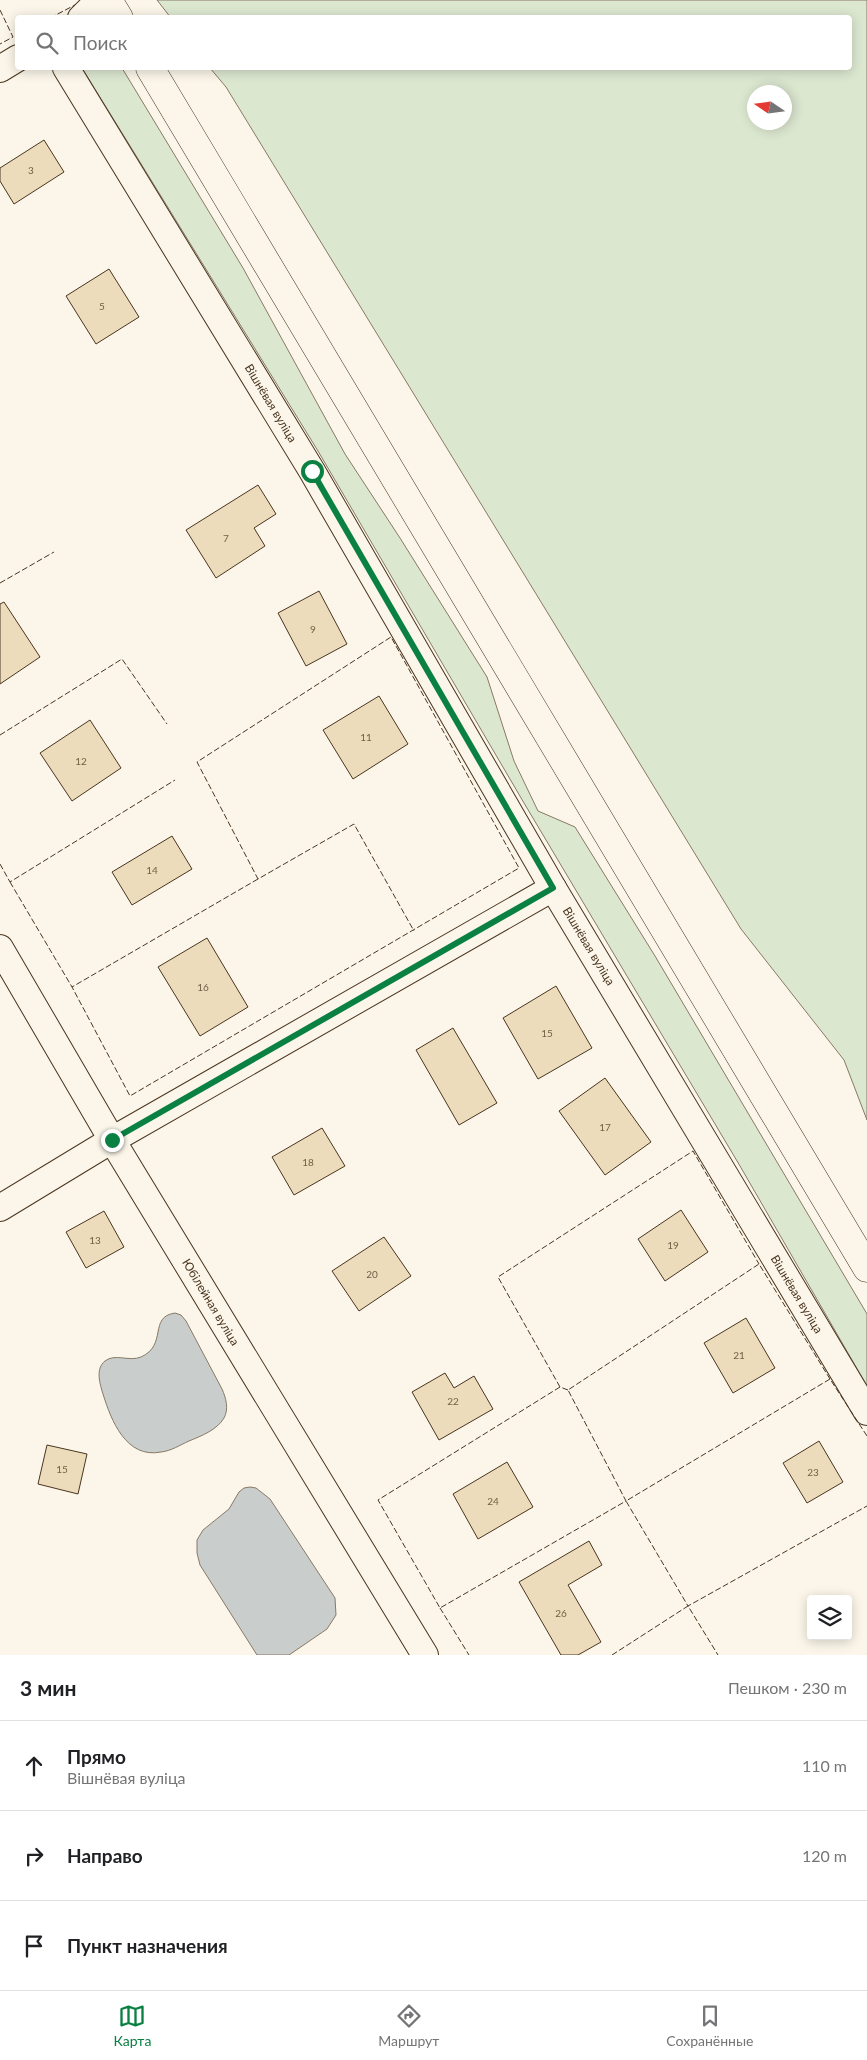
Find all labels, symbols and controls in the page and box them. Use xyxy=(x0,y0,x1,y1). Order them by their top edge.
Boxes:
search box xyxy=(15,15,852,70)
icon: search xyxy=(33,29,61,57)
text: Поиск xyxy=(73,31,127,54)
north arrow xyxy=(747,85,792,130)
house number: 3 xyxy=(28,164,34,176)
house number: 5 xyxy=(99,300,105,312)
street label: Вішнёвая вуліца xyxy=(242,361,300,445)
route start xyxy=(301,460,324,483)
house number: 7 xyxy=(223,532,229,544)
house number: 9 xyxy=(310,623,316,635)
house number: 11 xyxy=(360,731,372,743)
house number: 12 xyxy=(75,755,87,767)
house number: 14 xyxy=(146,864,158,876)
street label: Вішнёвая вуліца xyxy=(560,904,618,988)
house number: 16 xyxy=(197,981,209,993)
house number: 15 xyxy=(541,1027,553,1039)
house number: 17 xyxy=(599,1121,611,1133)
route end xyxy=(101,1129,124,1152)
house number: 18 xyxy=(302,1156,314,1168)
house number: 13 xyxy=(89,1234,101,1246)
house number: 19 xyxy=(667,1239,679,1251)
street label: Вішнёвая вуліца xyxy=(768,1252,826,1336)
street label: Юбілейная вуліца xyxy=(179,1256,243,1348)
house number: 20 xyxy=(366,1268,378,1280)
house number: 21 xyxy=(733,1349,745,1361)
house number: 22 xyxy=(447,1395,459,1407)
house number: 15 xyxy=(56,1463,68,1475)
house number: 23 xyxy=(807,1466,819,1478)
house number: 24 xyxy=(487,1495,499,1507)
map controls xyxy=(807,1595,852,1640)
button: layers xyxy=(807,1595,852,1640)
house number: 26 xyxy=(555,1607,567,1619)
text: 3 мин xyxy=(20,1675,77,1700)
text: Пешком · 230 m xyxy=(728,1678,847,1697)
text: Прямо xyxy=(67,1745,126,1768)
icon: ahead xyxy=(20,1752,48,1780)
text: 110 m xyxy=(802,1756,847,1775)
text: Вішнёвая вуліца xyxy=(67,1768,186,1787)
icon: right xyxy=(20,1842,48,1870)
text: Направо xyxy=(67,1844,143,1867)
text: 120 m xyxy=(802,1846,847,1865)
icon: arrive xyxy=(20,1932,48,1960)
text: Пункт назначения xyxy=(67,1934,228,1957)
tab: Карта xyxy=(113,2002,151,2049)
tab: Маршрут xyxy=(378,2002,439,2049)
tab: Сохранённые xyxy=(666,2002,753,2049)

